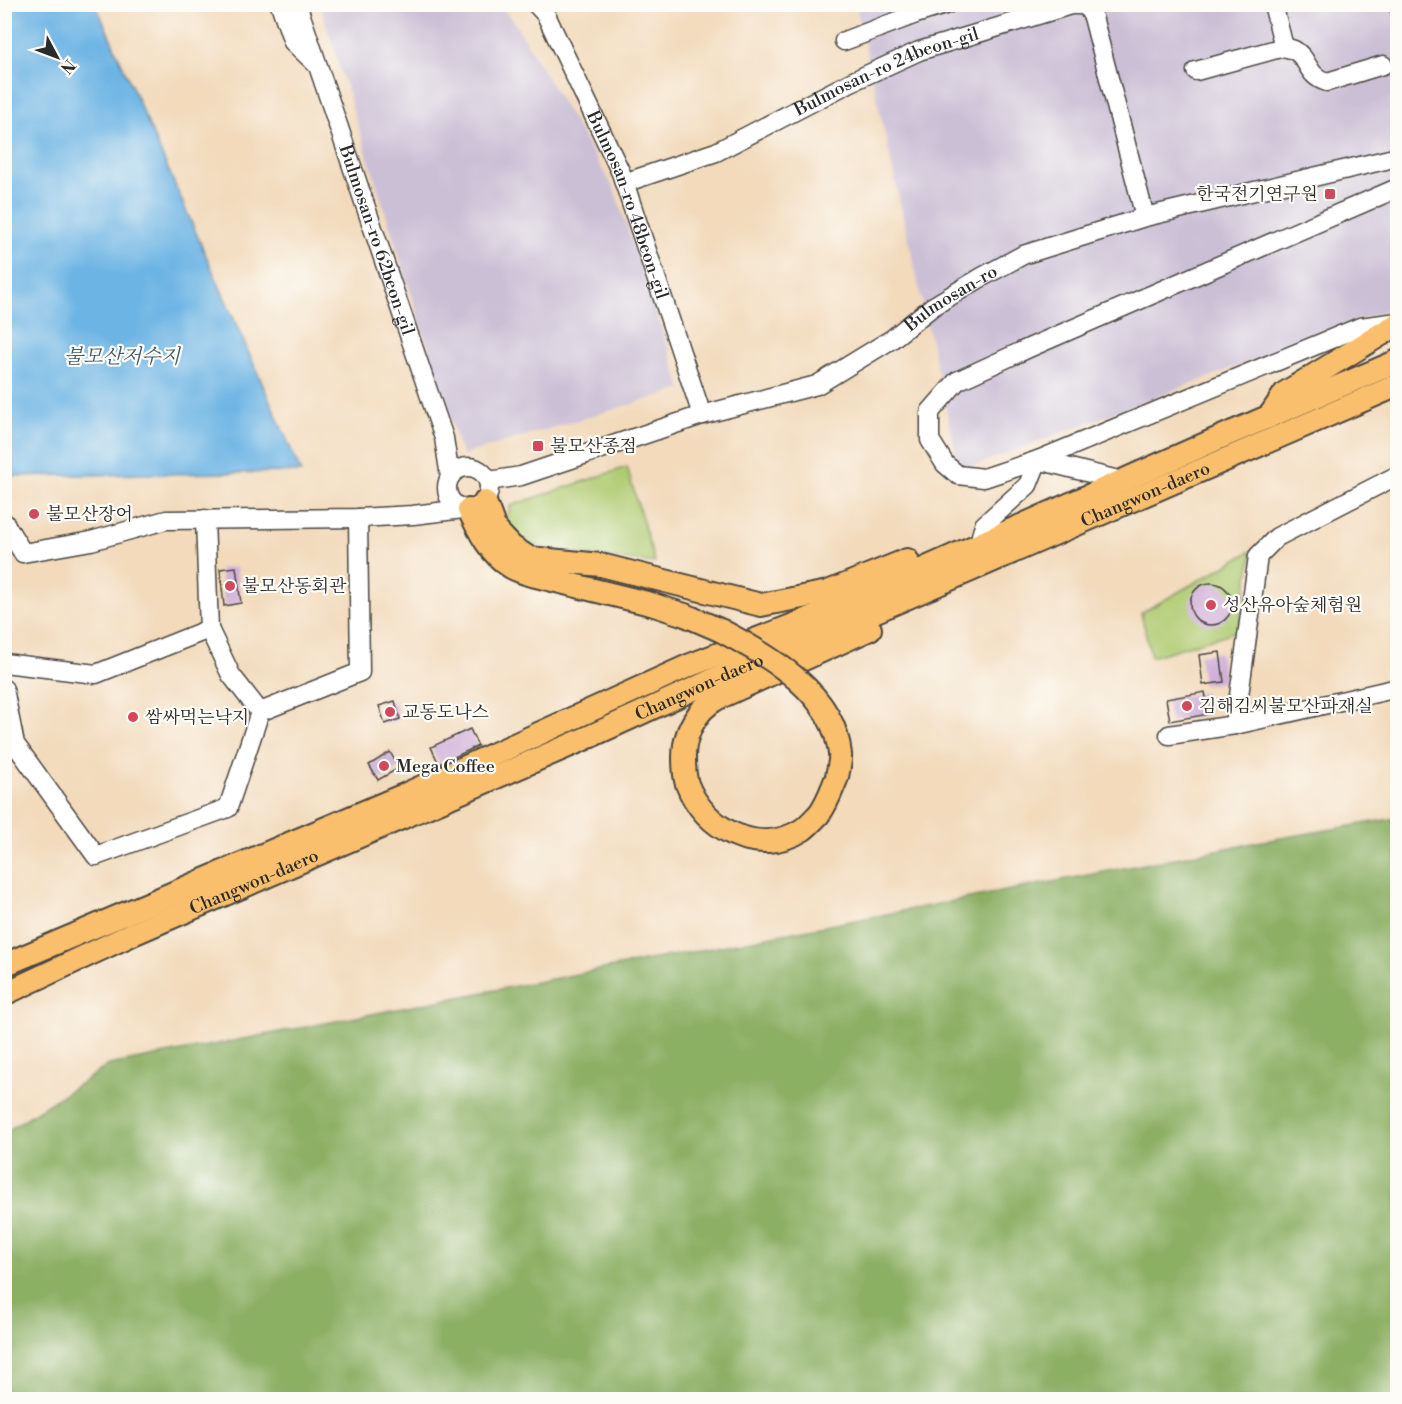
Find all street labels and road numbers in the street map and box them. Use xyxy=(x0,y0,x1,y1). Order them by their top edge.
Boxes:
street label: Bulmosan-ro 24beon-gil xyxy=(789,22,982,122)
street label: Bulmosan-ro 48beon-gil xyxy=(581,106,674,303)
street label: Bulmosan-ro 62beon-gil xyxy=(334,141,420,339)
street label: Bulmosan-ro xyxy=(898,259,1001,337)
street label: Changwon-daero xyxy=(1077,456,1214,532)
street label: Changwon-daero xyxy=(631,648,767,726)
street label: Changwon-daero xyxy=(186,844,322,920)

